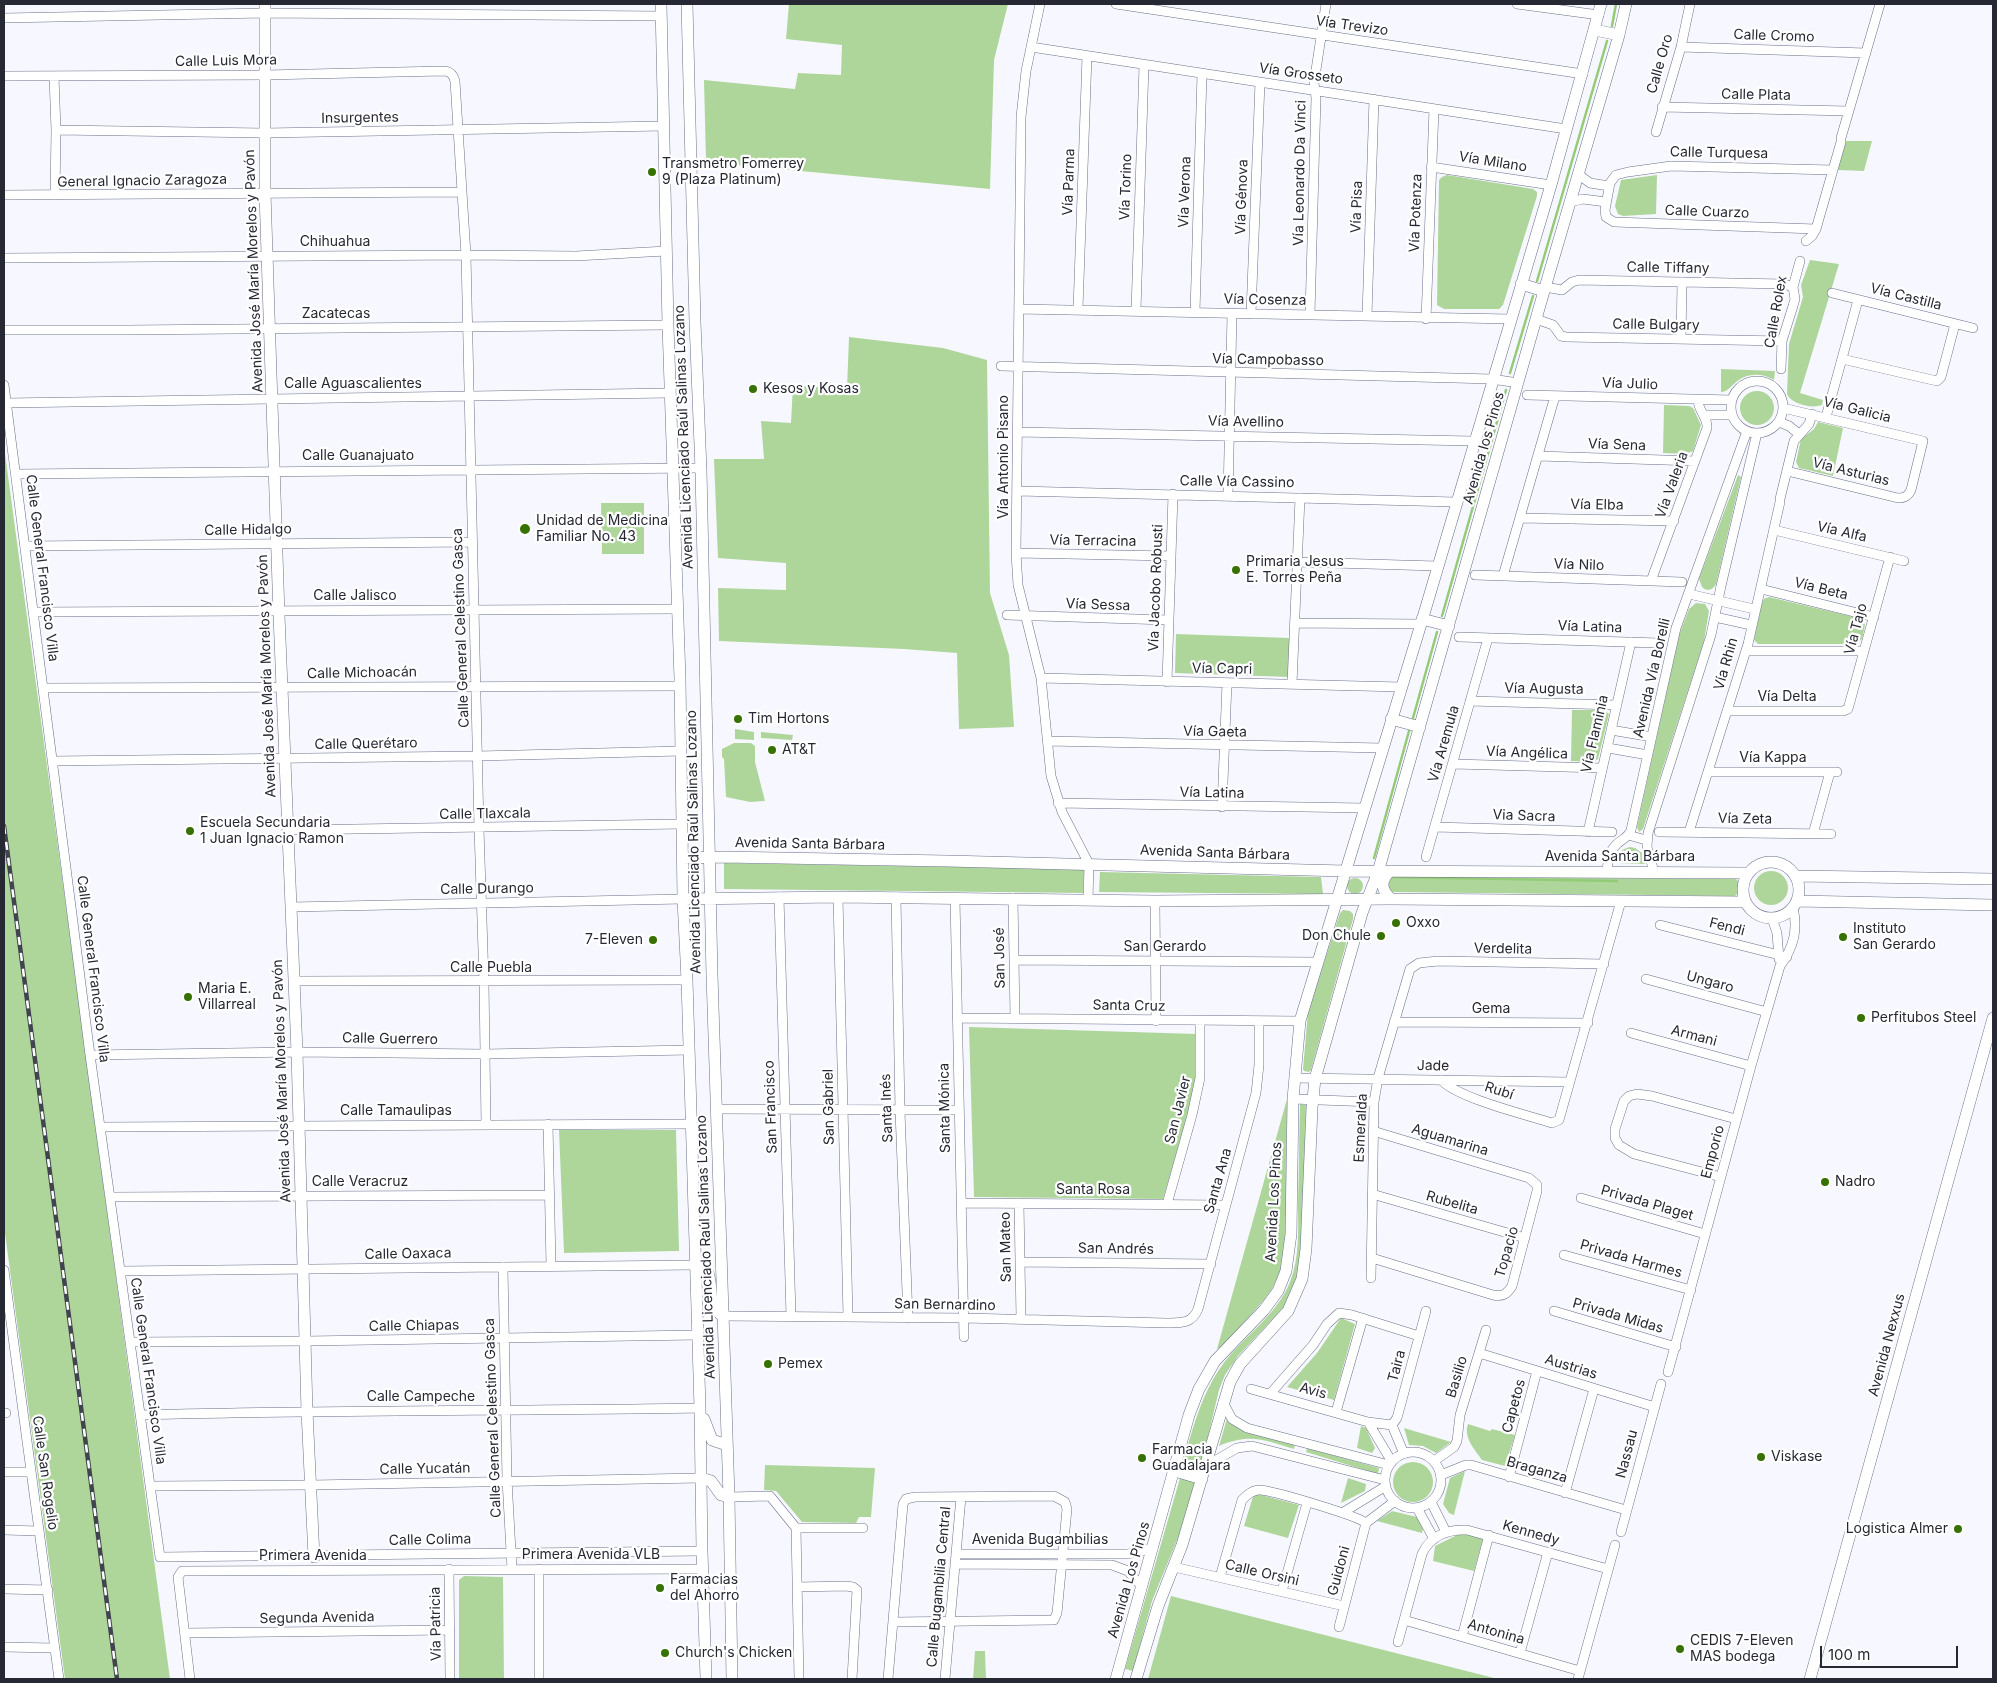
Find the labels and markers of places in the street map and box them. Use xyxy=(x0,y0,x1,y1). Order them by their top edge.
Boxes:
place label: Transmetro Fomerrey 9 (Plaza Platinum) xyxy=(662,156,804,188)
marker: Transmetro Fomerrey 9 (Plaza Platinum) xyxy=(646,166,658,178)
place label: Kesos y Kosas xyxy=(763,381,859,397)
marker: Kesos y Kosas xyxy=(747,383,759,395)
place label: Unidad de Medicina Familiar No. 43 xyxy=(536,513,668,546)
marker: Unidad de Medicina Familiar No. 43 xyxy=(518,522,532,536)
place label: Primaria Jesus E. Torres Peña xyxy=(1246,554,1344,586)
marker: Primaria Jesus E. Torres Peña xyxy=(1230,564,1242,576)
place label: Tim Hortons xyxy=(748,711,829,727)
marker: Tim Hortons xyxy=(732,713,744,725)
place label: AT&T xyxy=(782,742,816,758)
marker: AT&T xyxy=(766,744,778,756)
place label: Escuela Secundaria 1 Juan Ignacio Ramon xyxy=(200,815,344,848)
marker: Escuela Secundaria 1 Juan Ignacio Ramon xyxy=(184,825,196,837)
place label: Oxxo xyxy=(1406,915,1440,931)
marker: Oxxo xyxy=(1390,917,1402,929)
place label: Instituto San Gerardo xyxy=(1853,921,1936,954)
place label: Don Chule xyxy=(1302,928,1371,944)
marker: Don Chule xyxy=(1375,930,1387,942)
marker: Instituto San Gerardo xyxy=(1837,931,1849,943)
place label: 7-Eleven xyxy=(585,932,643,948)
marker: 7-Eleven xyxy=(647,934,659,946)
place label: Maria E. Villarreal xyxy=(198,981,256,1014)
marker: Maria E. Villarreal xyxy=(182,991,194,1003)
place label: Perfitubos Steel xyxy=(1871,1010,1976,1026)
marker: Perfitubos Steel xyxy=(1855,1012,1867,1024)
place label: Nadro xyxy=(1835,1174,1875,1190)
marker: Nadro xyxy=(1819,1176,1831,1188)
place label: Pemex xyxy=(778,1356,823,1372)
marker: Pemex xyxy=(762,1358,774,1370)
place label: Farmacia Guadalajara xyxy=(1152,1442,1231,1474)
place label: Viskase xyxy=(1771,1449,1823,1465)
marker: Viskase xyxy=(1755,1451,1767,1463)
marker: Farmacia Guadalajara xyxy=(1136,1452,1148,1464)
place label: Logistica Almer xyxy=(1846,1521,1948,1537)
marker: Logistica Almer xyxy=(1952,1523,1964,1535)
place label: Farmacias del Ahorro xyxy=(670,1572,739,1604)
marker: Farmacias del Ahorro xyxy=(654,1582,666,1594)
place label: CEDIS 7-Eleven MAS bodega xyxy=(1690,1633,1794,1665)
marker: CEDIS 7-Eleven MAS bodega xyxy=(1674,1643,1686,1655)
place label: Church's Chicken xyxy=(675,1645,792,1661)
marker: Church's Chicken xyxy=(659,1647,671,1659)

